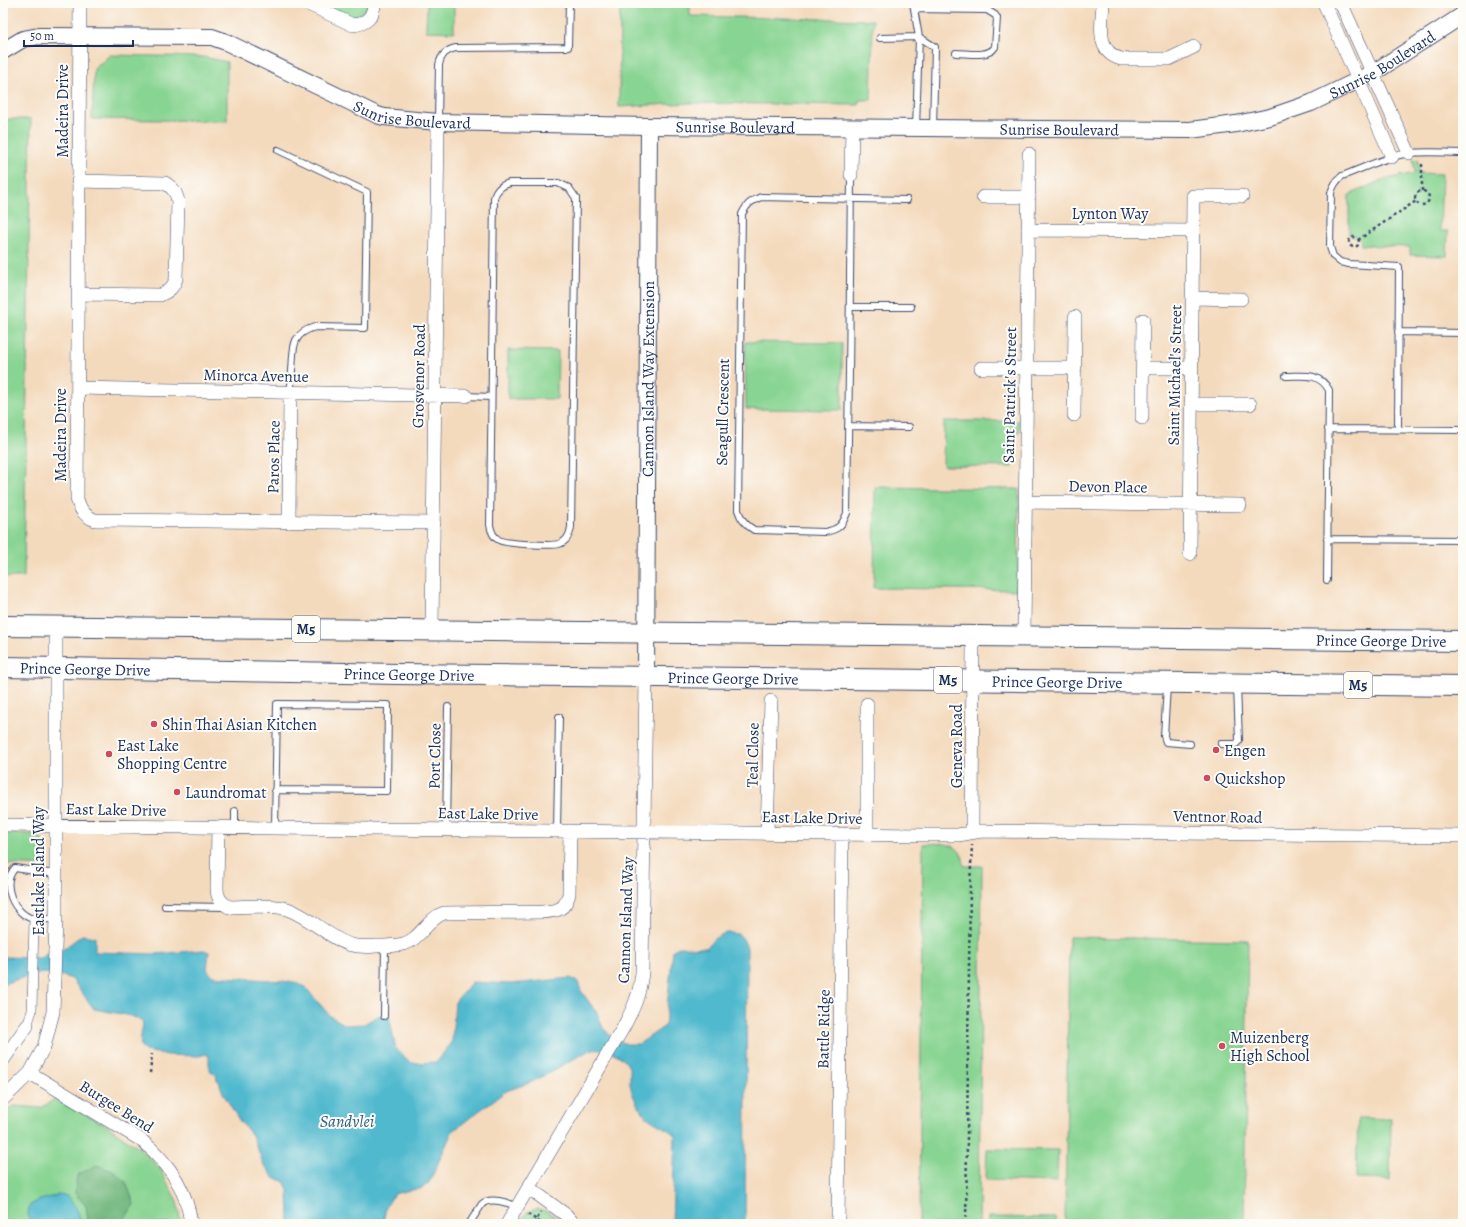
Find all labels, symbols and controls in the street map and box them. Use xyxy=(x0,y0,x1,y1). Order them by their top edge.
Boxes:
scale bar xyxy=(24,22,133,48)
street label: Sunrise Boulevard xyxy=(1326,26,1440,105)
text: 50 m xyxy=(30,28,54,44)
street label: Madeira Drive xyxy=(52,64,74,158)
street label: Sunrise Boulevard xyxy=(349,95,472,135)
street label: Sunrise Boulevard xyxy=(675,116,795,139)
street label: Sunrise Boulevard xyxy=(999,119,1119,141)
street label: Lynton Way xyxy=(1072,203,1149,225)
street label: Cannon Island Way Extension xyxy=(637,281,660,477)
street label: Saint Michael's Street xyxy=(1163,304,1187,446)
street label: Grosvenor Road xyxy=(407,323,431,428)
street label: Saint Patrick's Street xyxy=(998,327,1022,463)
street label: Seagull Crescent xyxy=(711,358,735,466)
street label: Minorca Avenue xyxy=(203,364,309,388)
street label: Madeira Drive xyxy=(50,388,72,482)
street label: Paros Place xyxy=(262,420,286,494)
street label: Devon Place xyxy=(1068,475,1148,499)
road number: M5 xyxy=(292,616,320,642)
street label: Prince George Drive xyxy=(1315,629,1447,653)
street label: Prince George Drive xyxy=(19,657,151,682)
street label: Prince George Drive xyxy=(343,663,475,687)
street label: Prince George Drive xyxy=(667,667,799,691)
road number: M5 xyxy=(934,667,962,693)
street label: Prince George Drive xyxy=(991,671,1122,694)
road number: M5 xyxy=(1344,672,1372,698)
street label: Geneva Road xyxy=(946,703,968,788)
place label: Shin Thai Asian Kitchen xyxy=(162,714,317,736)
marker: Shin Thai Asian Kitchen xyxy=(149,719,159,729)
street label: Teal Close xyxy=(741,722,765,788)
street label: Port Close xyxy=(423,723,447,789)
place label: East Lake Shopping Centre xyxy=(117,735,227,775)
place label: Engen xyxy=(1224,740,1266,762)
marker: Engen xyxy=(1211,745,1221,755)
marker: East Lake Shopping Centre xyxy=(104,749,114,759)
place label: Quickshop xyxy=(1215,768,1285,790)
marker: Quickshop xyxy=(1202,773,1212,783)
place label: Laundromat xyxy=(185,782,267,804)
marker: Laundromat xyxy=(172,787,182,797)
street label: East Lake Drive xyxy=(65,798,167,822)
street label: East Lake Drive xyxy=(437,802,539,826)
street label: Eastlake Island Way xyxy=(28,805,50,936)
street label: Ventnor Road xyxy=(1172,805,1263,829)
street label: East Lake Drive xyxy=(761,806,863,830)
street label: Cannon Island Way xyxy=(613,856,639,984)
street label: Battle Ridge xyxy=(812,989,836,1069)
place label: Muizenberg High School xyxy=(1230,1027,1310,1067)
marker: Muizenberg High School xyxy=(1217,1041,1227,1051)
street label: Burgee Bend xyxy=(75,1075,158,1139)
water label: Sandvlei xyxy=(320,1110,375,1133)

